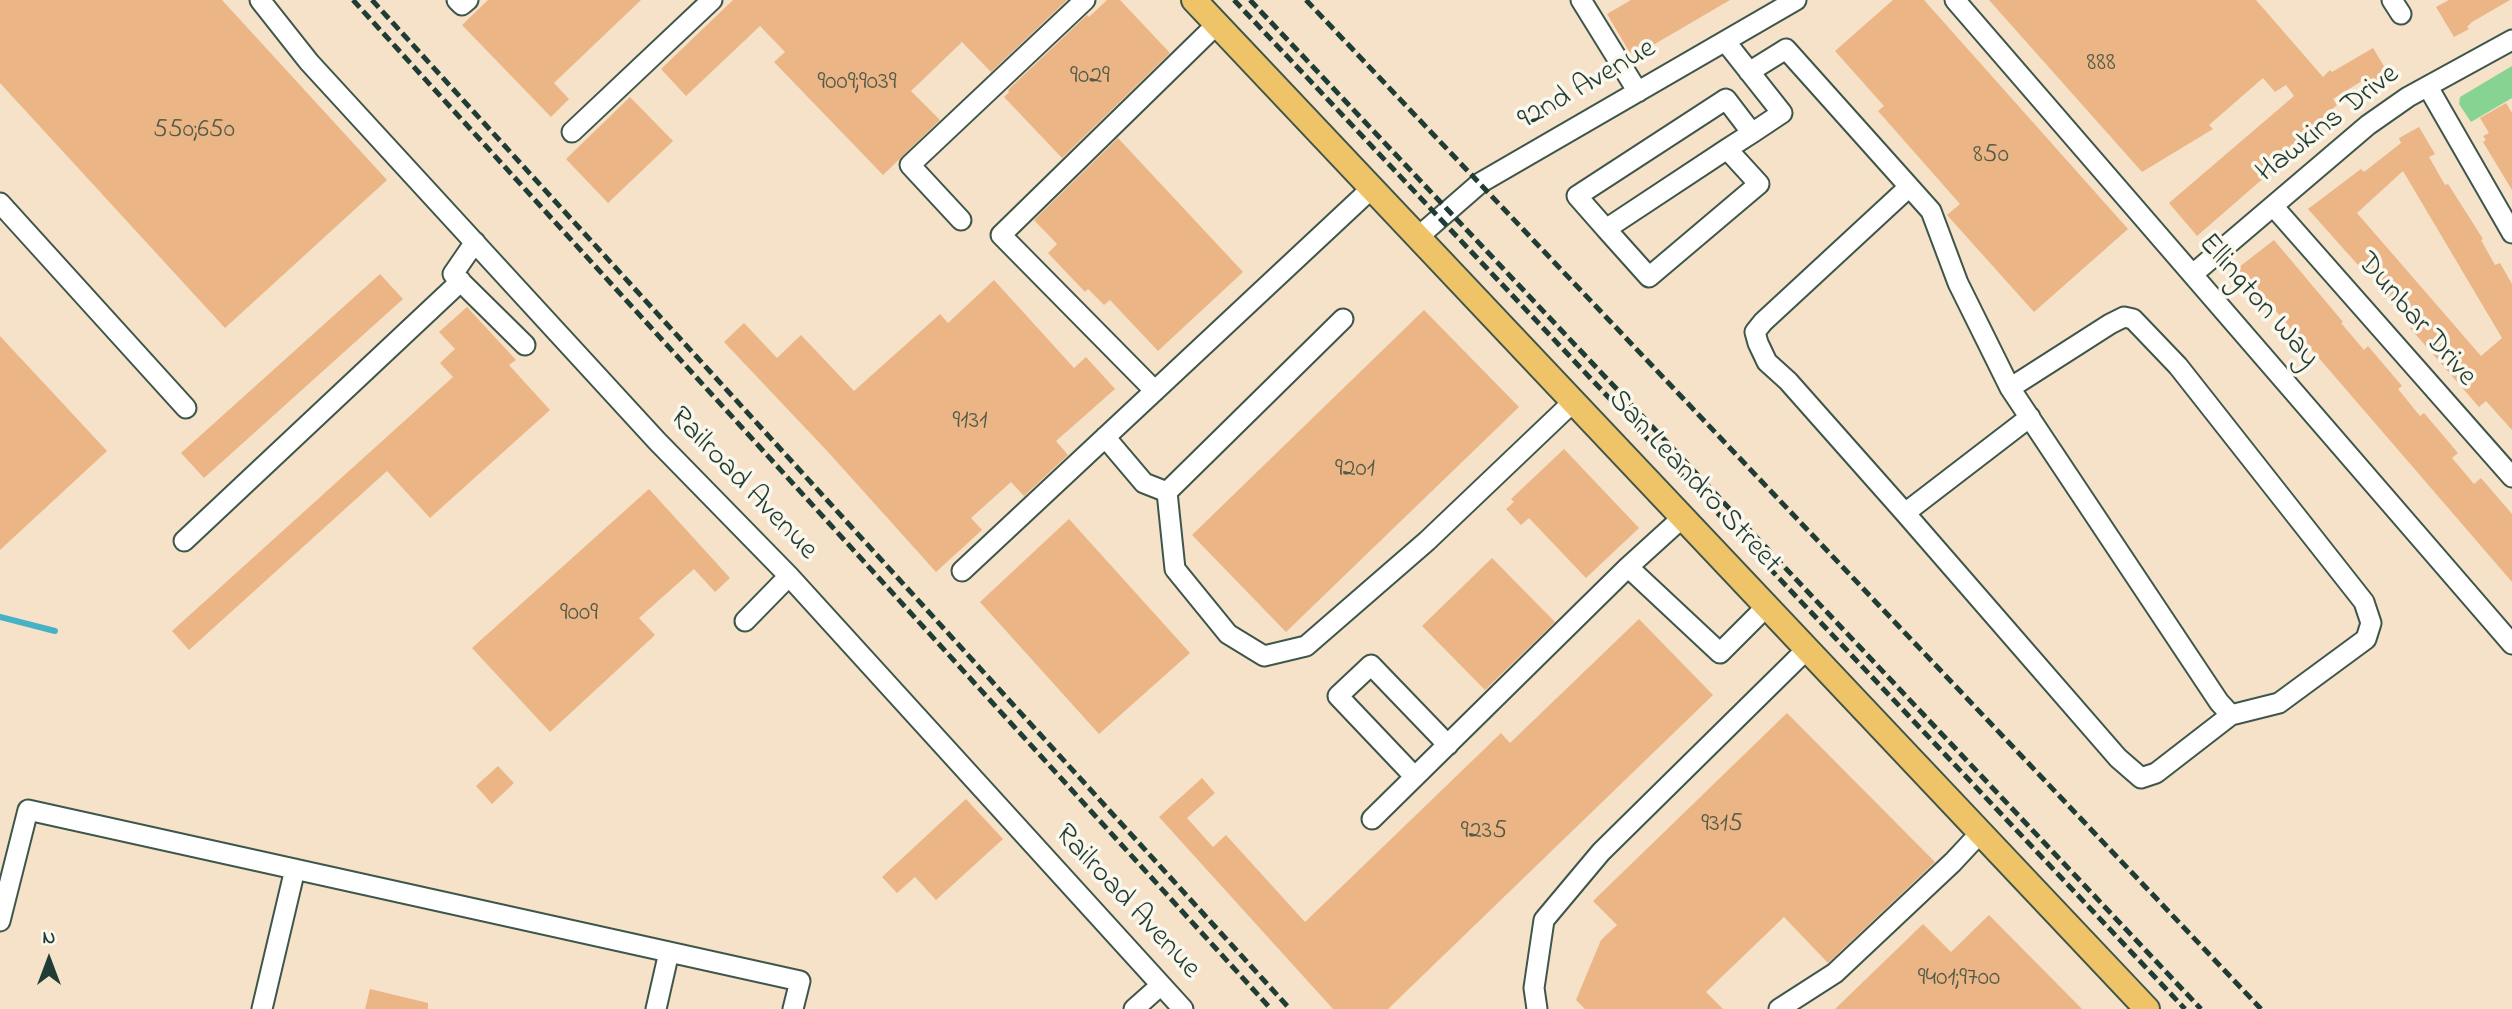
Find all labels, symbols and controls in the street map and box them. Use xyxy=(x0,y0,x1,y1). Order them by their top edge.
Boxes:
street label: 92nd Avenue xyxy=(1513,32,1663,140)
house number: 888 xyxy=(2086,49,2116,81)
street label: Hawkins Drive xyxy=(2250,58,2408,192)
house number: 9029 xyxy=(1070,62,1110,94)
house number: 9009;9039 xyxy=(817,68,897,100)
house number: 550;650 xyxy=(153,116,235,148)
house number: 850 xyxy=(1973,141,2009,173)
street label: Ellington Way xyxy=(2189,228,2325,376)
street label: Dunbar Drive xyxy=(2347,247,2483,395)
street label: San Leandro Street xyxy=(1599,384,1787,582)
street label: Railroad Avenue xyxy=(660,401,824,569)
house number: 9131 xyxy=(952,407,988,439)
house number: 9201 xyxy=(1335,455,1375,487)
house number: 9009 xyxy=(560,599,598,631)
house number: 9315 xyxy=(1701,810,1743,842)
house number: 9235 xyxy=(1461,817,1507,849)
street label: Railroad Avenue xyxy=(1045,818,1207,988)
north arrow xyxy=(14,925,84,995)
text: N xyxy=(43,925,55,952)
house number: 9401;9700 xyxy=(1918,964,2000,996)

